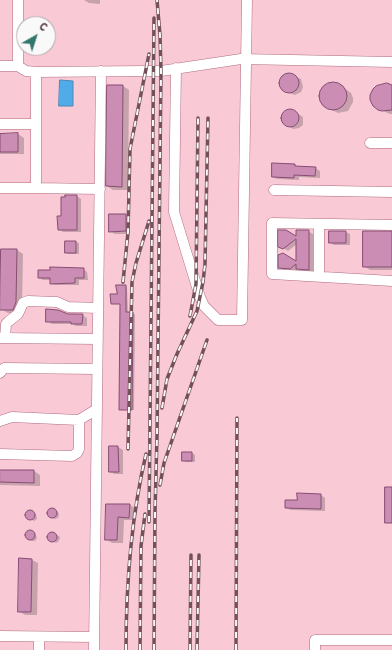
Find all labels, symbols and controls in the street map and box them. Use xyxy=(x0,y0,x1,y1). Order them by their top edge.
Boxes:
north arrow xyxy=(16,16,56,56)
text: С xyxy=(36,20,50,35)

